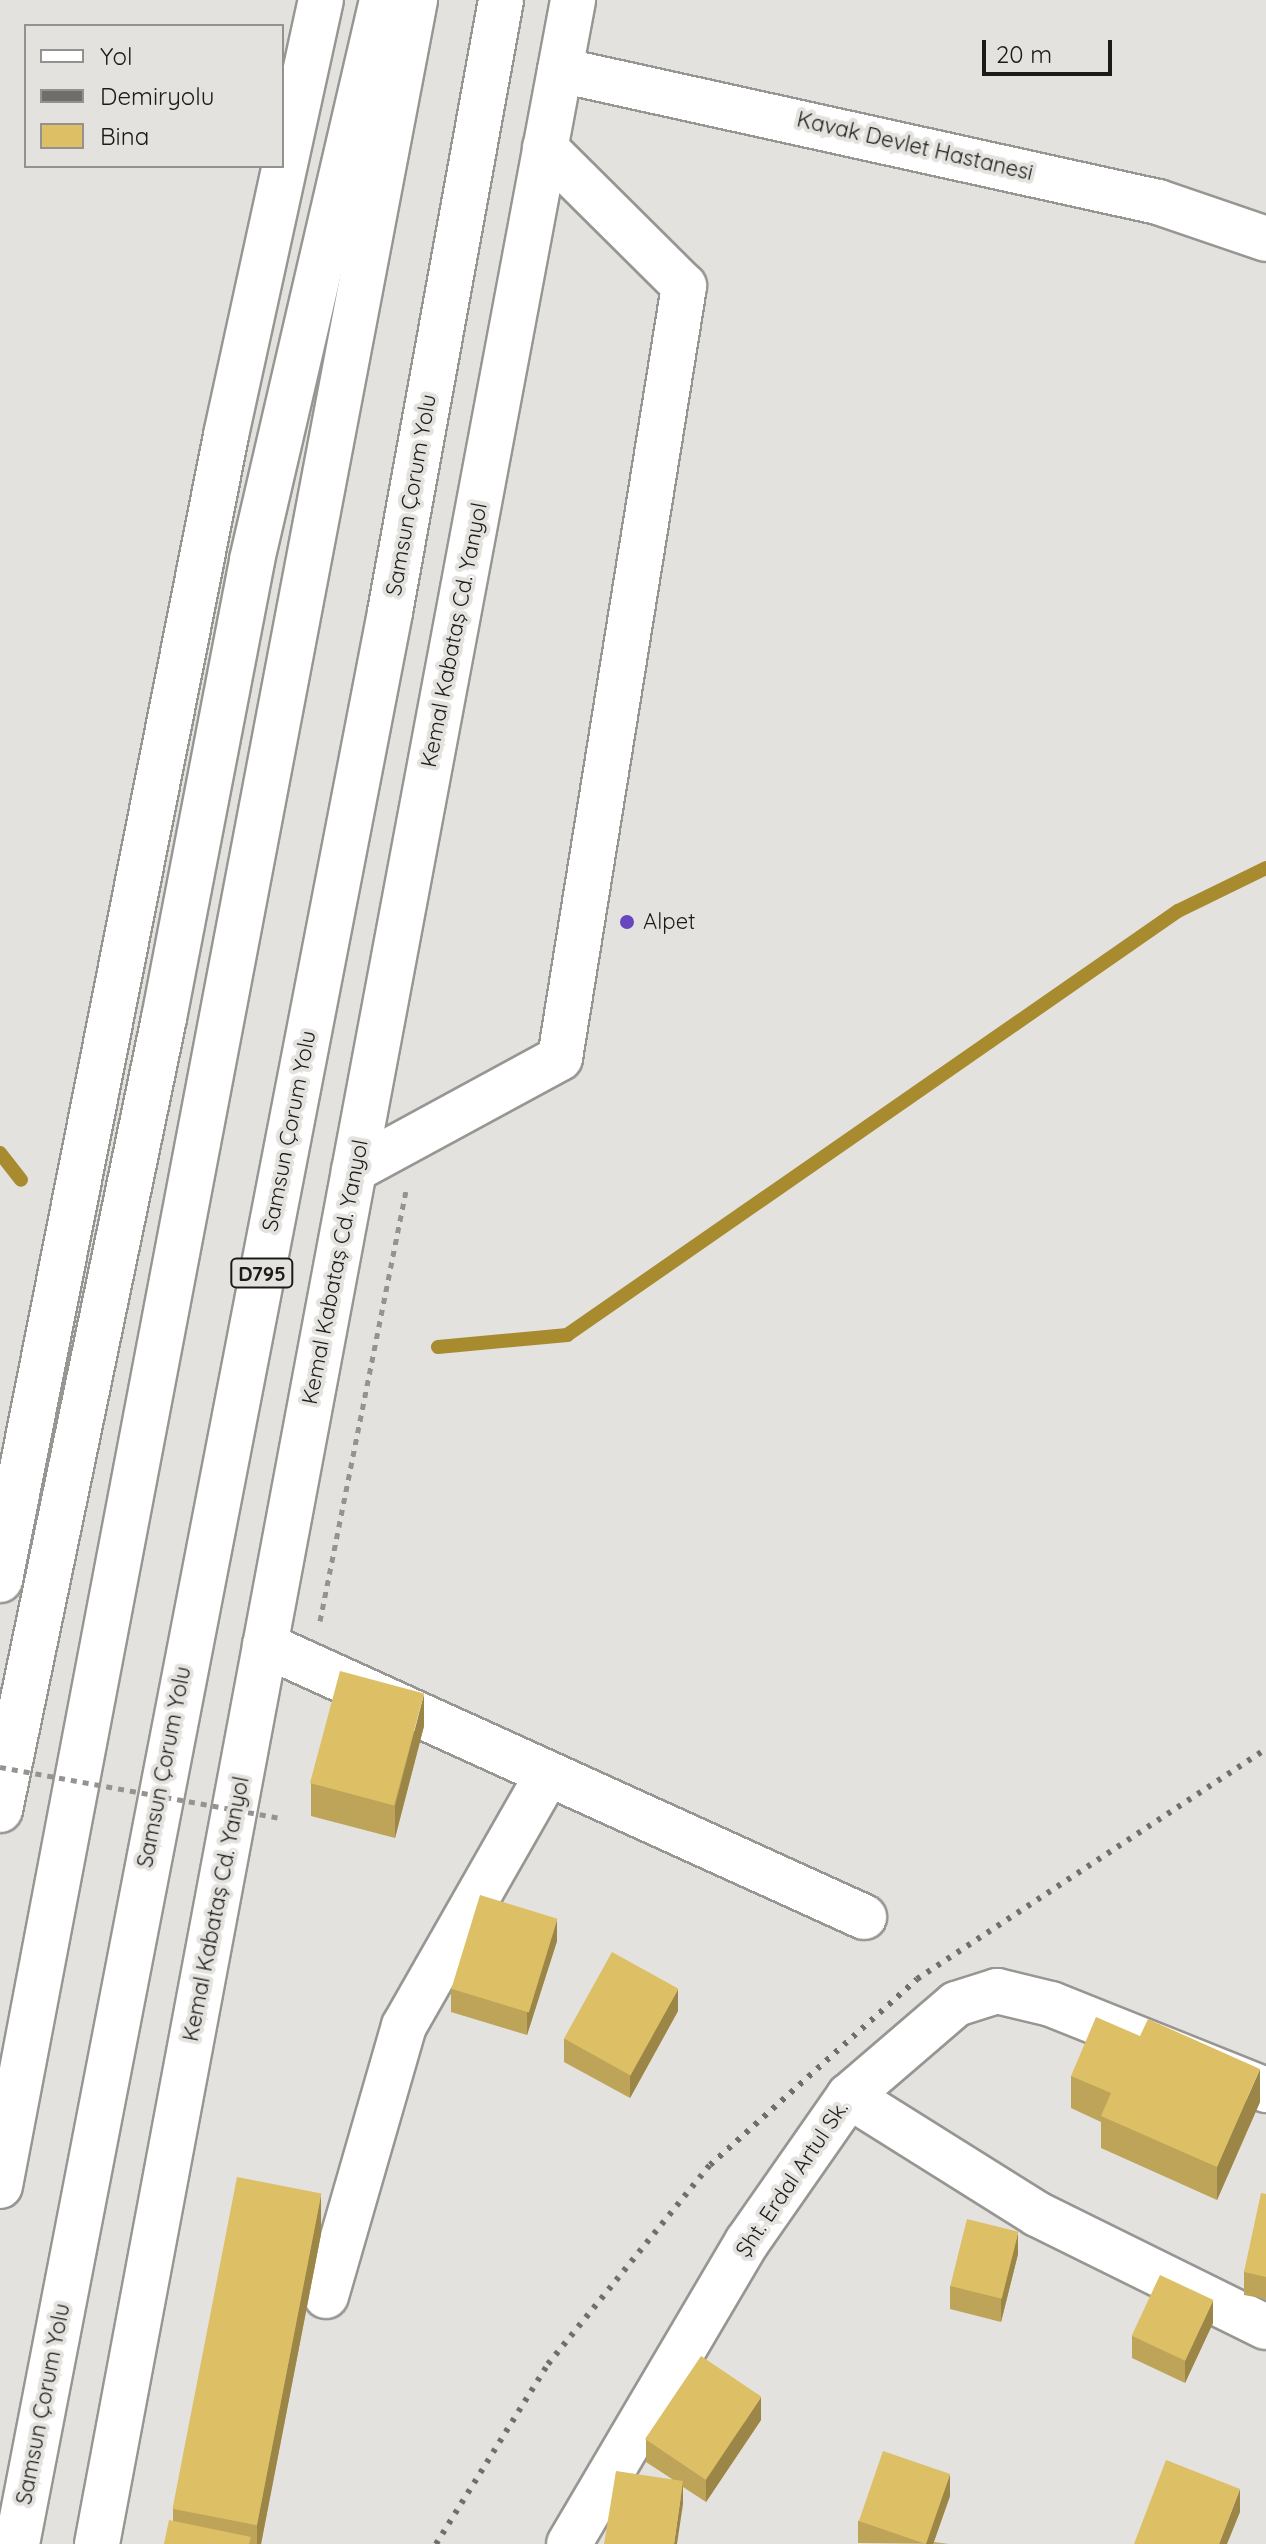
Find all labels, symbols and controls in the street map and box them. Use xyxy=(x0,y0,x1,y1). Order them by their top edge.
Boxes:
legend xyxy=(24,24,284,168)
scale bar xyxy=(986,24,1116,74)
text: 20 m xyxy=(996,39,1052,69)
text: Yol xyxy=(100,41,132,71)
text: Demiryolu xyxy=(100,81,214,111)
street label: Kavak Devlet Hastanesi xyxy=(794,106,1036,186)
text: Bina xyxy=(100,121,149,151)
street label: Samsun Çorum Yolu xyxy=(380,392,442,598)
street label: Kemal Kabataş Cd. Yanyol xyxy=(415,500,493,770)
place label: Alpet xyxy=(643,909,696,935)
marker: Alpet xyxy=(618,913,636,931)
street label: Samsun Çorum Yolu xyxy=(257,1028,321,1234)
street label: Kemal Kabataş Cd. Yanyol xyxy=(296,1137,374,1407)
road number: D795 xyxy=(230,1257,294,1289)
street label: Samsun Çorum Yolu xyxy=(132,1664,196,1870)
street label: Kemal Kabataş Cd. Yanyol xyxy=(177,1774,255,2044)
street label: Şht. Erdal Artul Sk. xyxy=(730,2096,854,2262)
street label: Samsun Çorum Yolu xyxy=(11,2301,75,2507)

